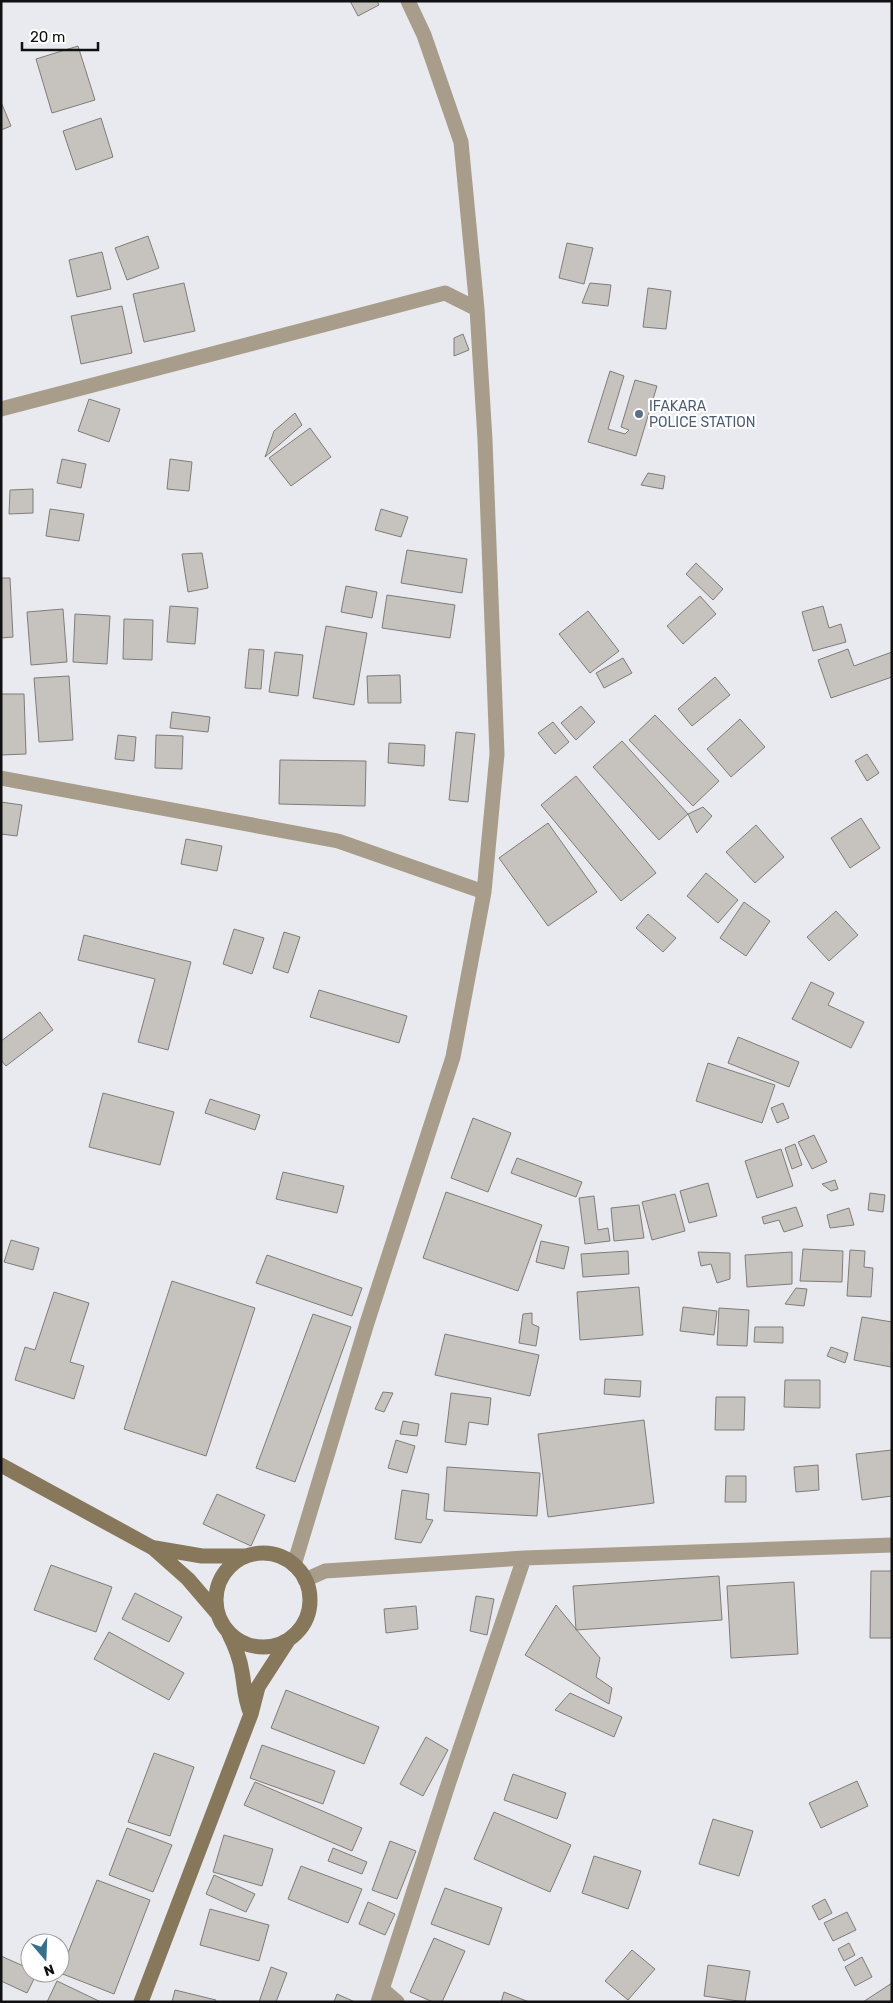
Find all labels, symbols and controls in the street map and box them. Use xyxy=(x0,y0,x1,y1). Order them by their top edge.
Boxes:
scale bar xyxy=(22,20,99,52)
text: 20 m xyxy=(30,28,65,46)
place label: IFAKARA POLICE STATION xyxy=(649,398,756,431)
marker: IFAKARA POLICE STATION xyxy=(633,408,645,420)
north arrow xyxy=(20,1933,70,1983)
text: N xyxy=(42,1960,57,1979)

